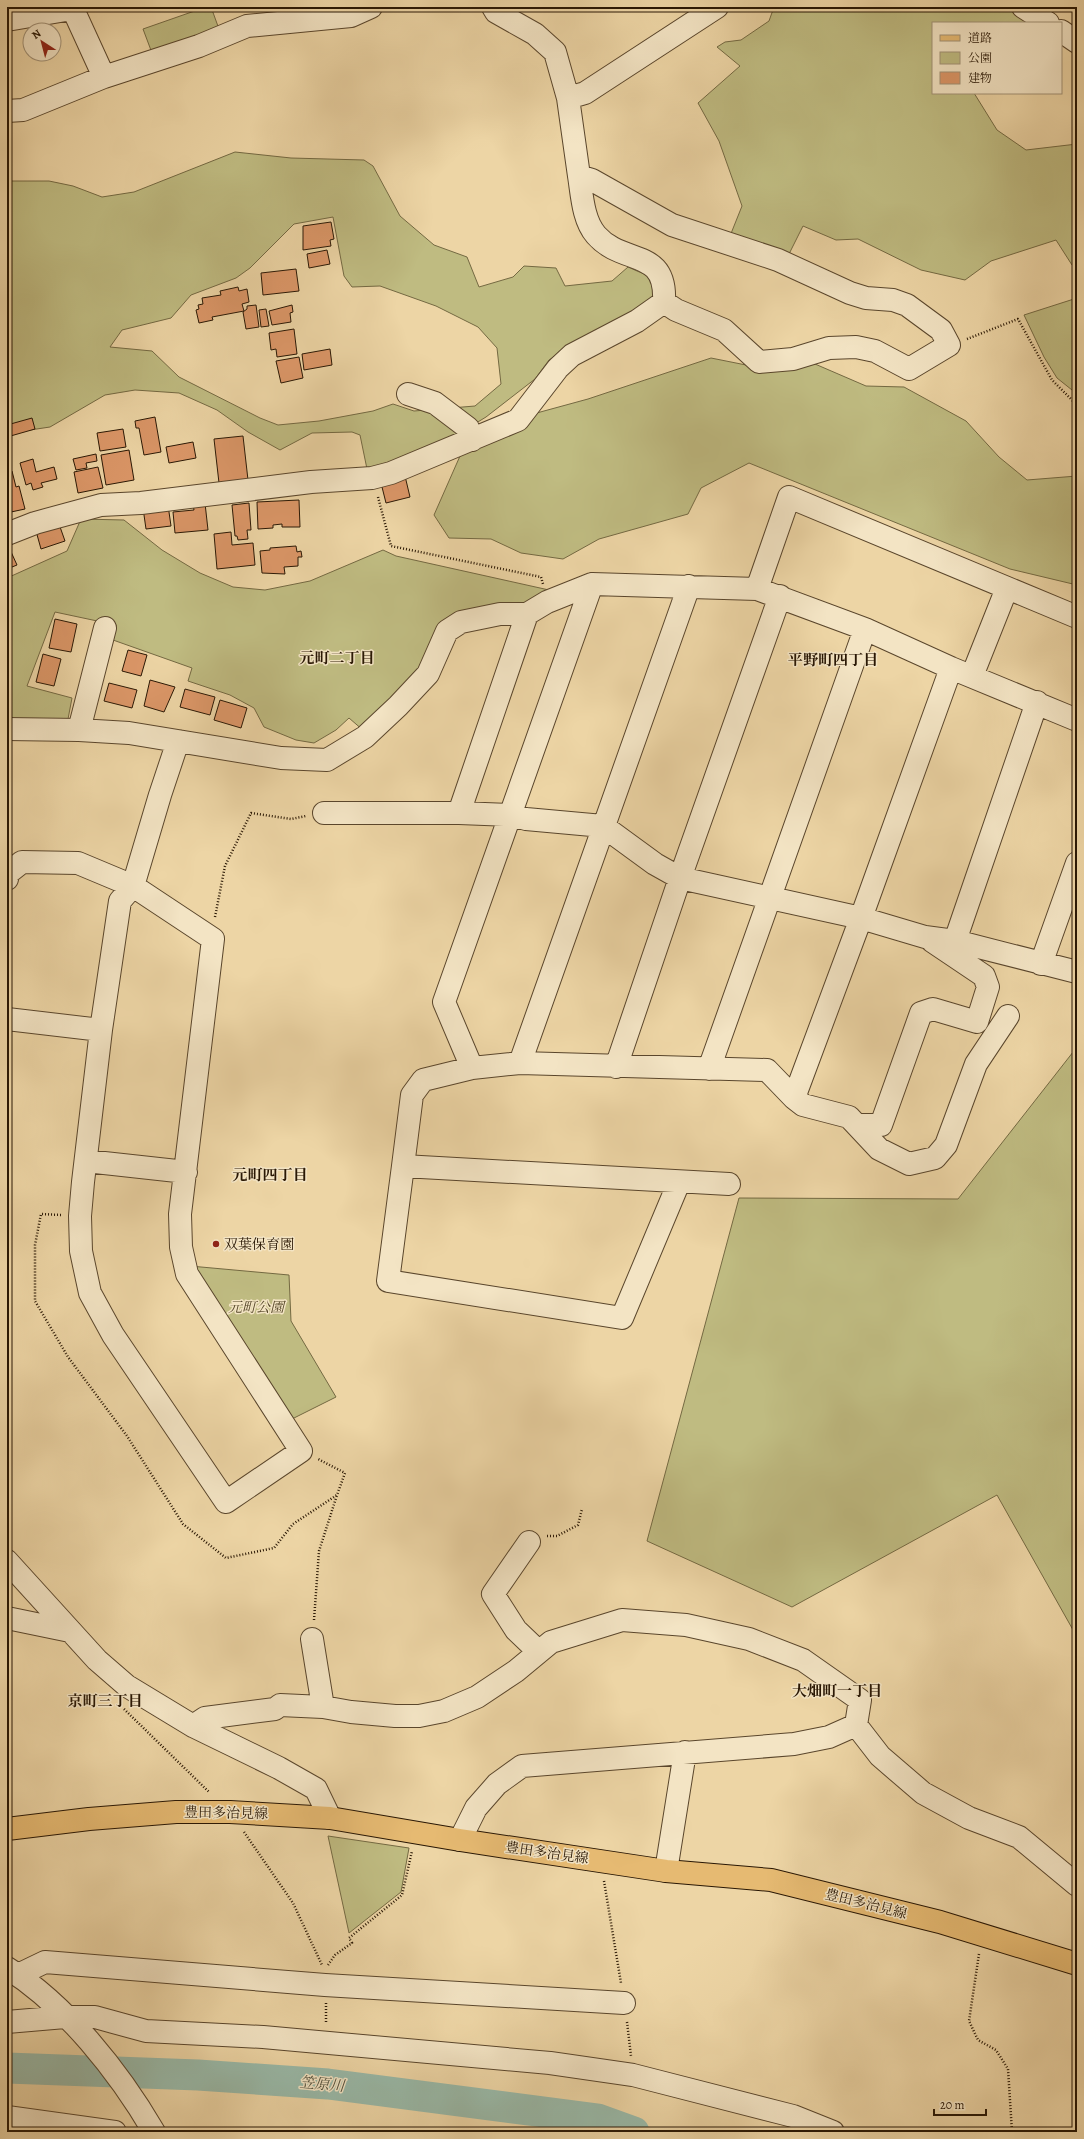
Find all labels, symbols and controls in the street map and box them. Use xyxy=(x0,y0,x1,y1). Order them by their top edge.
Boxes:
north arrow xyxy=(22,22,62,62)
legend xyxy=(932,22,1062,94)
text: N xyxy=(29,26,44,43)
text: 道路 xyxy=(968,30,992,46)
text: 公園 xyxy=(968,50,992,66)
text: 建物 xyxy=(968,70,992,86)
district label: 元町二丁目 xyxy=(299,648,375,668)
district label: 平野町四丁目 xyxy=(788,650,878,670)
district label: 元町四丁目 xyxy=(232,1165,308,1185)
place label: 双葉保育園 xyxy=(224,1235,294,1254)
marker: 双葉保育園 xyxy=(211,1239,221,1249)
park label: 元町公園 xyxy=(228,1298,286,1317)
district label: 大畑町一丁目 xyxy=(792,1681,882,1701)
district label: 京町三丁目 xyxy=(67,1691,143,1711)
street label: 豊田多治見線 xyxy=(184,1803,268,1823)
street label: 豊田多治見線 xyxy=(504,1838,590,1868)
street label: 豊田多治見線 xyxy=(823,1885,909,1923)
water label: 笠原川 xyxy=(299,2072,347,2096)
scale bar xyxy=(934,2091,986,2117)
text: 20 m xyxy=(940,2097,964,2113)

